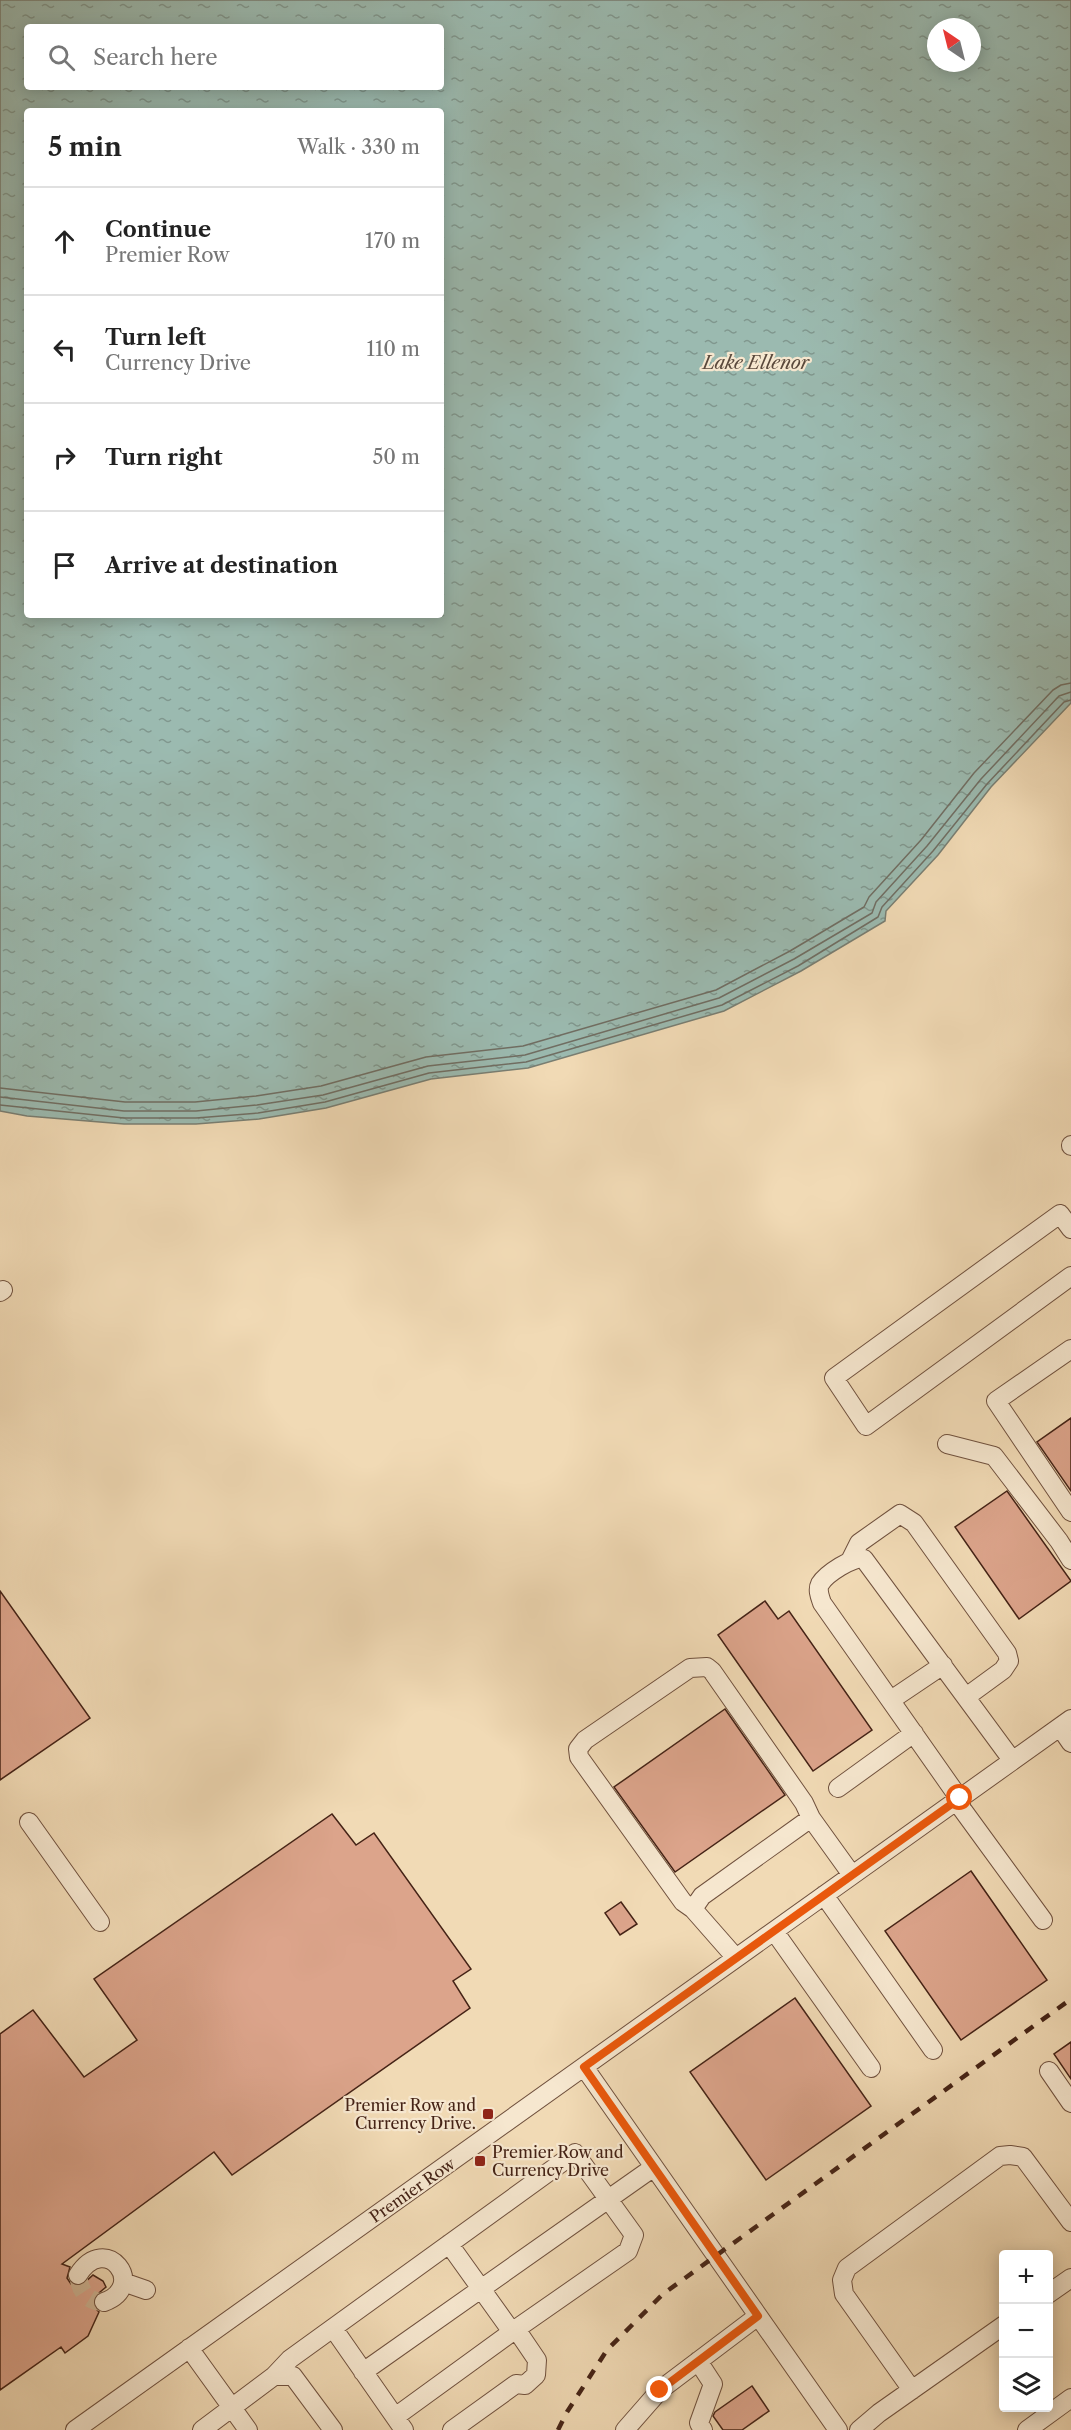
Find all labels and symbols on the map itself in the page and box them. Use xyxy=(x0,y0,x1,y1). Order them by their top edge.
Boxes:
north arrow xyxy=(927,18,981,72)
water label: Lake Ellenor xyxy=(701,352,811,374)
route start xyxy=(946,1784,972,1810)
place label: Premier Row and Currency Drive. xyxy=(344,2095,476,2133)
marker: Premier Row and Currency Drive. xyxy=(481,2107,495,2121)
place label: Premier Row and Currency Drive xyxy=(492,2142,624,2180)
street label: Premier Row xyxy=(365,2153,459,2227)
marker: Premier Row and Currency Drive xyxy=(473,2154,487,2168)
route end xyxy=(646,2376,672,2402)

